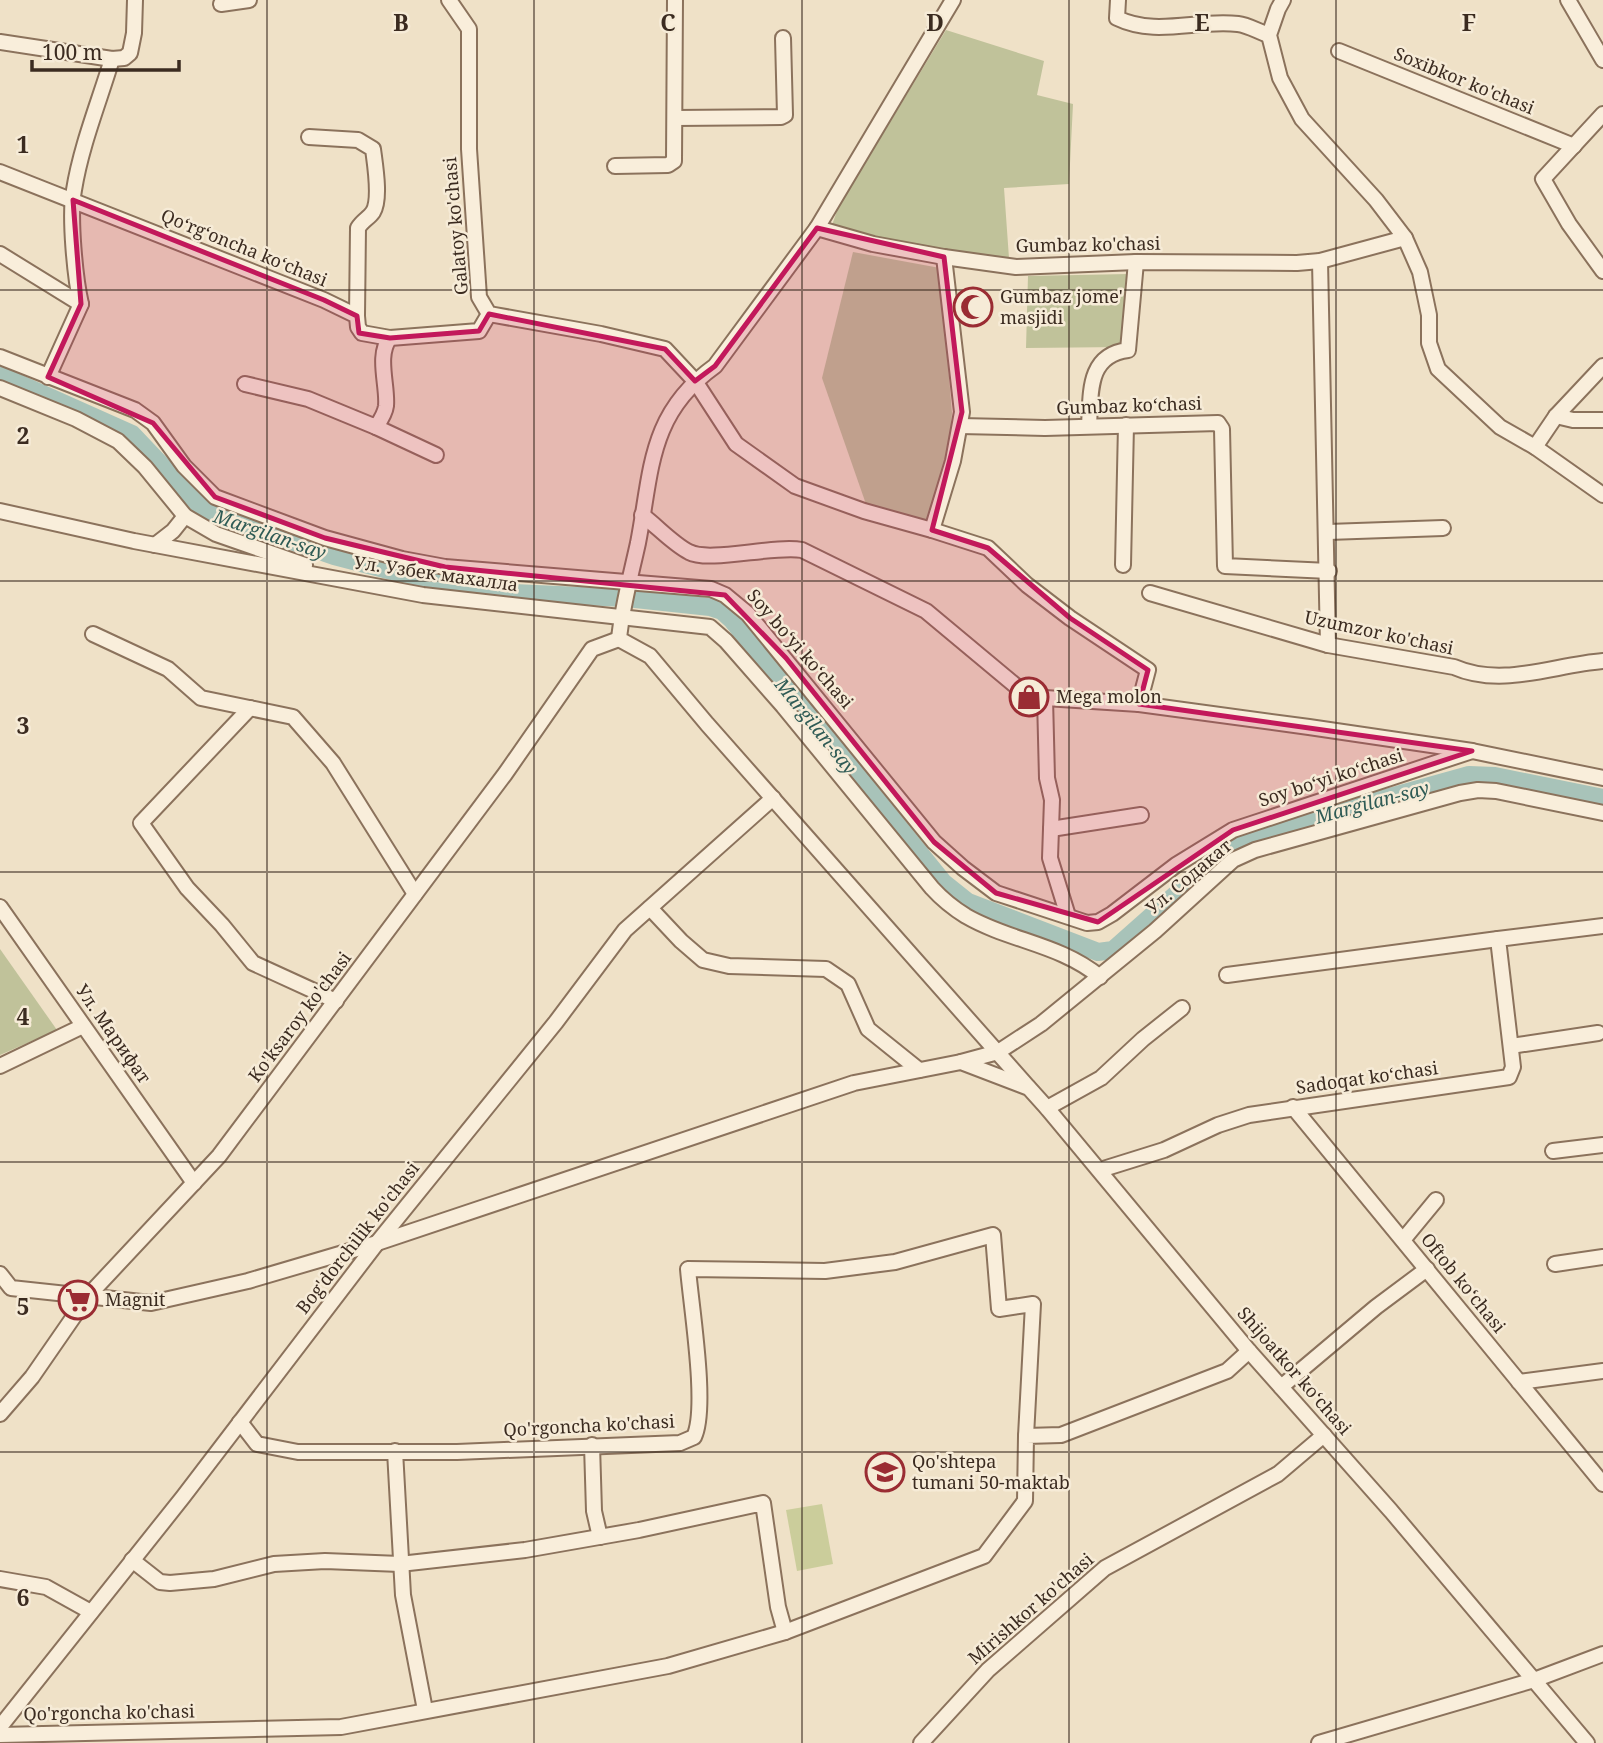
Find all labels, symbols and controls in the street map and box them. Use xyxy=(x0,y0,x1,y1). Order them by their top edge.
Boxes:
text: B xyxy=(393,6,409,38)
text: C xyxy=(660,6,676,38)
text: D xyxy=(926,6,944,38)
text: E xyxy=(1194,6,1210,38)
text: F xyxy=(1462,6,1476,38)
scale bar xyxy=(32,28,178,72)
text: 100 m xyxy=(42,38,103,66)
street label: Soxibkor ko'chasi xyxy=(1391,41,1538,119)
text: 1 xyxy=(17,128,30,160)
street label: Galatoy ko'chasi xyxy=(437,156,473,296)
street label: Qo‘rg‘oncha ko‘chasi xyxy=(158,203,331,292)
street label: Gumbaz ko'chasi xyxy=(1015,231,1161,257)
place label: Gumbaz jome' masjidi xyxy=(1000,284,1123,329)
mosque icon: Gumbaz jome' masjidi xyxy=(952,286,994,328)
street label: Gumbaz koʻchasi xyxy=(1056,390,1202,420)
text: 2 xyxy=(17,419,30,451)
water label: Margilan-say xyxy=(209,502,330,565)
street label: Ул. Узбек махалла xyxy=(352,550,520,596)
street label: Soy boʻyi koʻchasi xyxy=(742,584,859,713)
street label: Uzumzor ko'chasi xyxy=(1302,605,1456,660)
water label: Margilan-say xyxy=(768,671,863,780)
shop icon: Mega molon xyxy=(1008,676,1050,718)
place label: Mega molon xyxy=(1056,684,1162,708)
text: 3 xyxy=(17,709,30,741)
street label: Soy boʻyi koʻchasi xyxy=(1255,742,1406,812)
water label: Margilan-say xyxy=(1311,774,1432,830)
street label: Ул. Содакат xyxy=(1140,833,1237,919)
street label: Ko'ksaroy ko'chasi xyxy=(242,946,356,1086)
street label: Ул. Марифат xyxy=(71,979,157,1088)
text: 4 xyxy=(17,1000,30,1032)
street label: Sadoqat koʻchasi xyxy=(1294,1055,1440,1099)
street label: Bog'dorchilik ko'chasi xyxy=(290,1156,424,1318)
street label: Oftob koʻchasi xyxy=(1416,1227,1512,1337)
supermarket icon: Magnit xyxy=(57,1279,99,1321)
place label: Magnit xyxy=(105,1287,165,1311)
text: 5 xyxy=(17,1290,30,1322)
street label: Shijoatkor koʻchasi xyxy=(1232,1301,1357,1440)
street label: Qo'rgoncha ko'chasi xyxy=(503,1409,675,1441)
place label: Qo'shtepa tumani 50-maktab xyxy=(912,1449,1070,1494)
school or university icon: Qo'shtepa tumani 50-maktab xyxy=(864,1451,906,1493)
street label: Mirishkor ko'chasi xyxy=(963,1547,1098,1669)
text: 6 xyxy=(17,1581,30,1613)
street label: Qo'rgoncha ko'chasi xyxy=(23,1699,195,1725)

